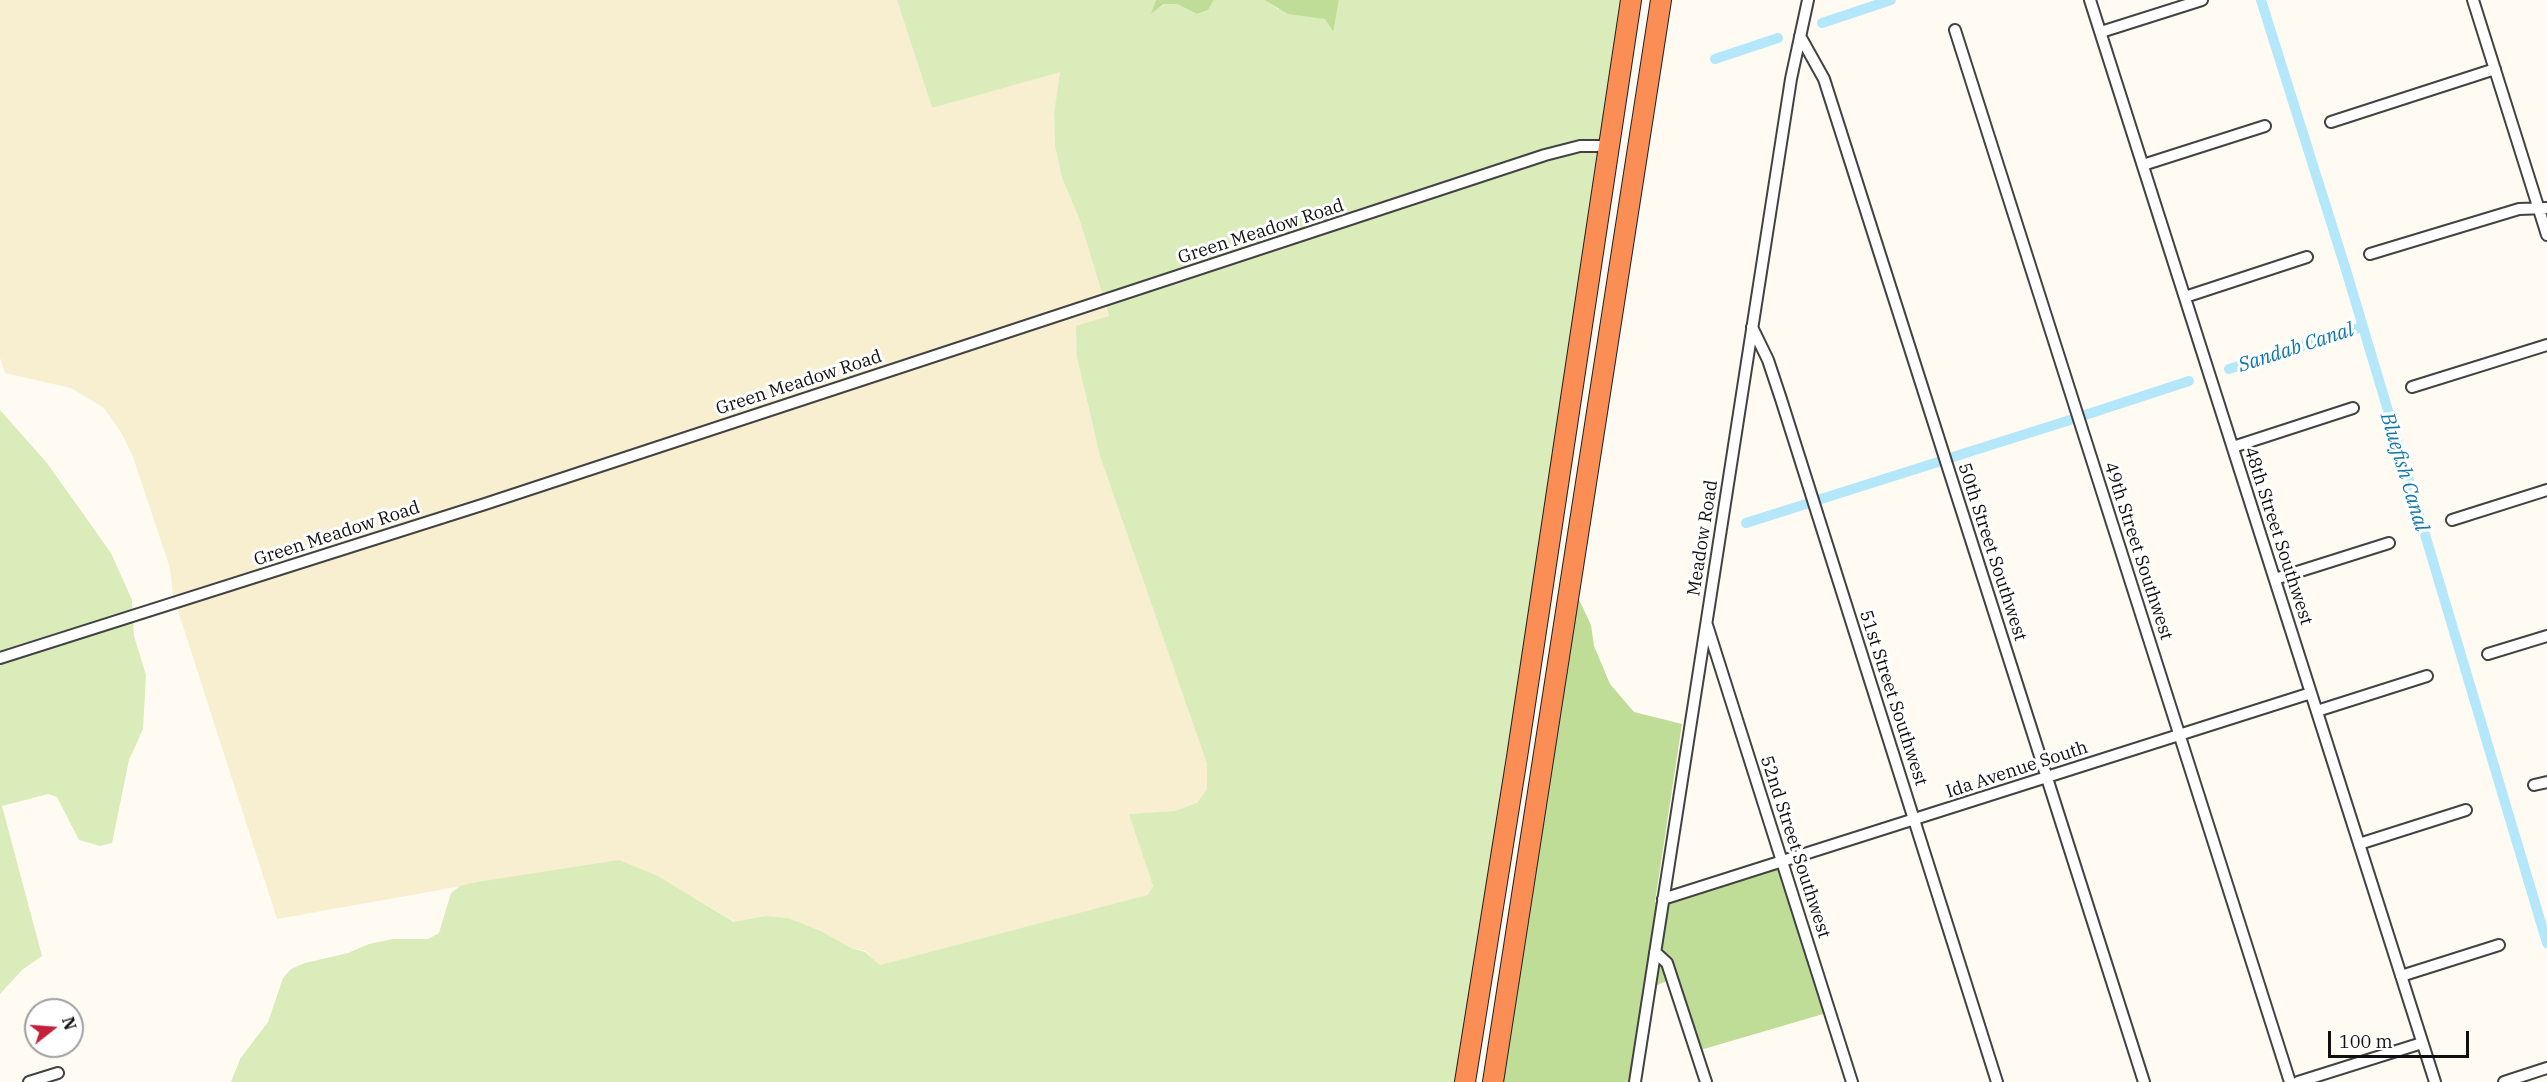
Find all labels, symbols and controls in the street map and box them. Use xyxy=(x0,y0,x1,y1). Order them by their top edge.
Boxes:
street label: Green Meadow Road xyxy=(1175,195,1347,269)
water label: Sandab Canal xyxy=(2235,318,2357,378)
street label: Green Meadow Road xyxy=(713,346,885,420)
water label: Bluefish Canal xyxy=(2375,410,2433,534)
street label: 48th Street Southwest xyxy=(2239,444,2317,628)
street label: 49th Street Southwest xyxy=(2099,459,2177,643)
street label: 50th Street Southwest xyxy=(1953,460,2031,644)
street label: Meadow Road xyxy=(1683,478,1723,598)
street label: Green Meadow Road xyxy=(251,497,423,571)
street label: 51st Street Southwest xyxy=(1854,607,1932,789)
street label: Ida Avenue South xyxy=(1943,737,2091,803)
street label: 52nd Street Southwest xyxy=(1755,753,1835,941)
north arrow xyxy=(24,998,84,1058)
text: N xyxy=(58,1014,81,1032)
scale bar xyxy=(2331,1019,2472,1057)
text: 100 m xyxy=(2339,1030,2393,1053)

